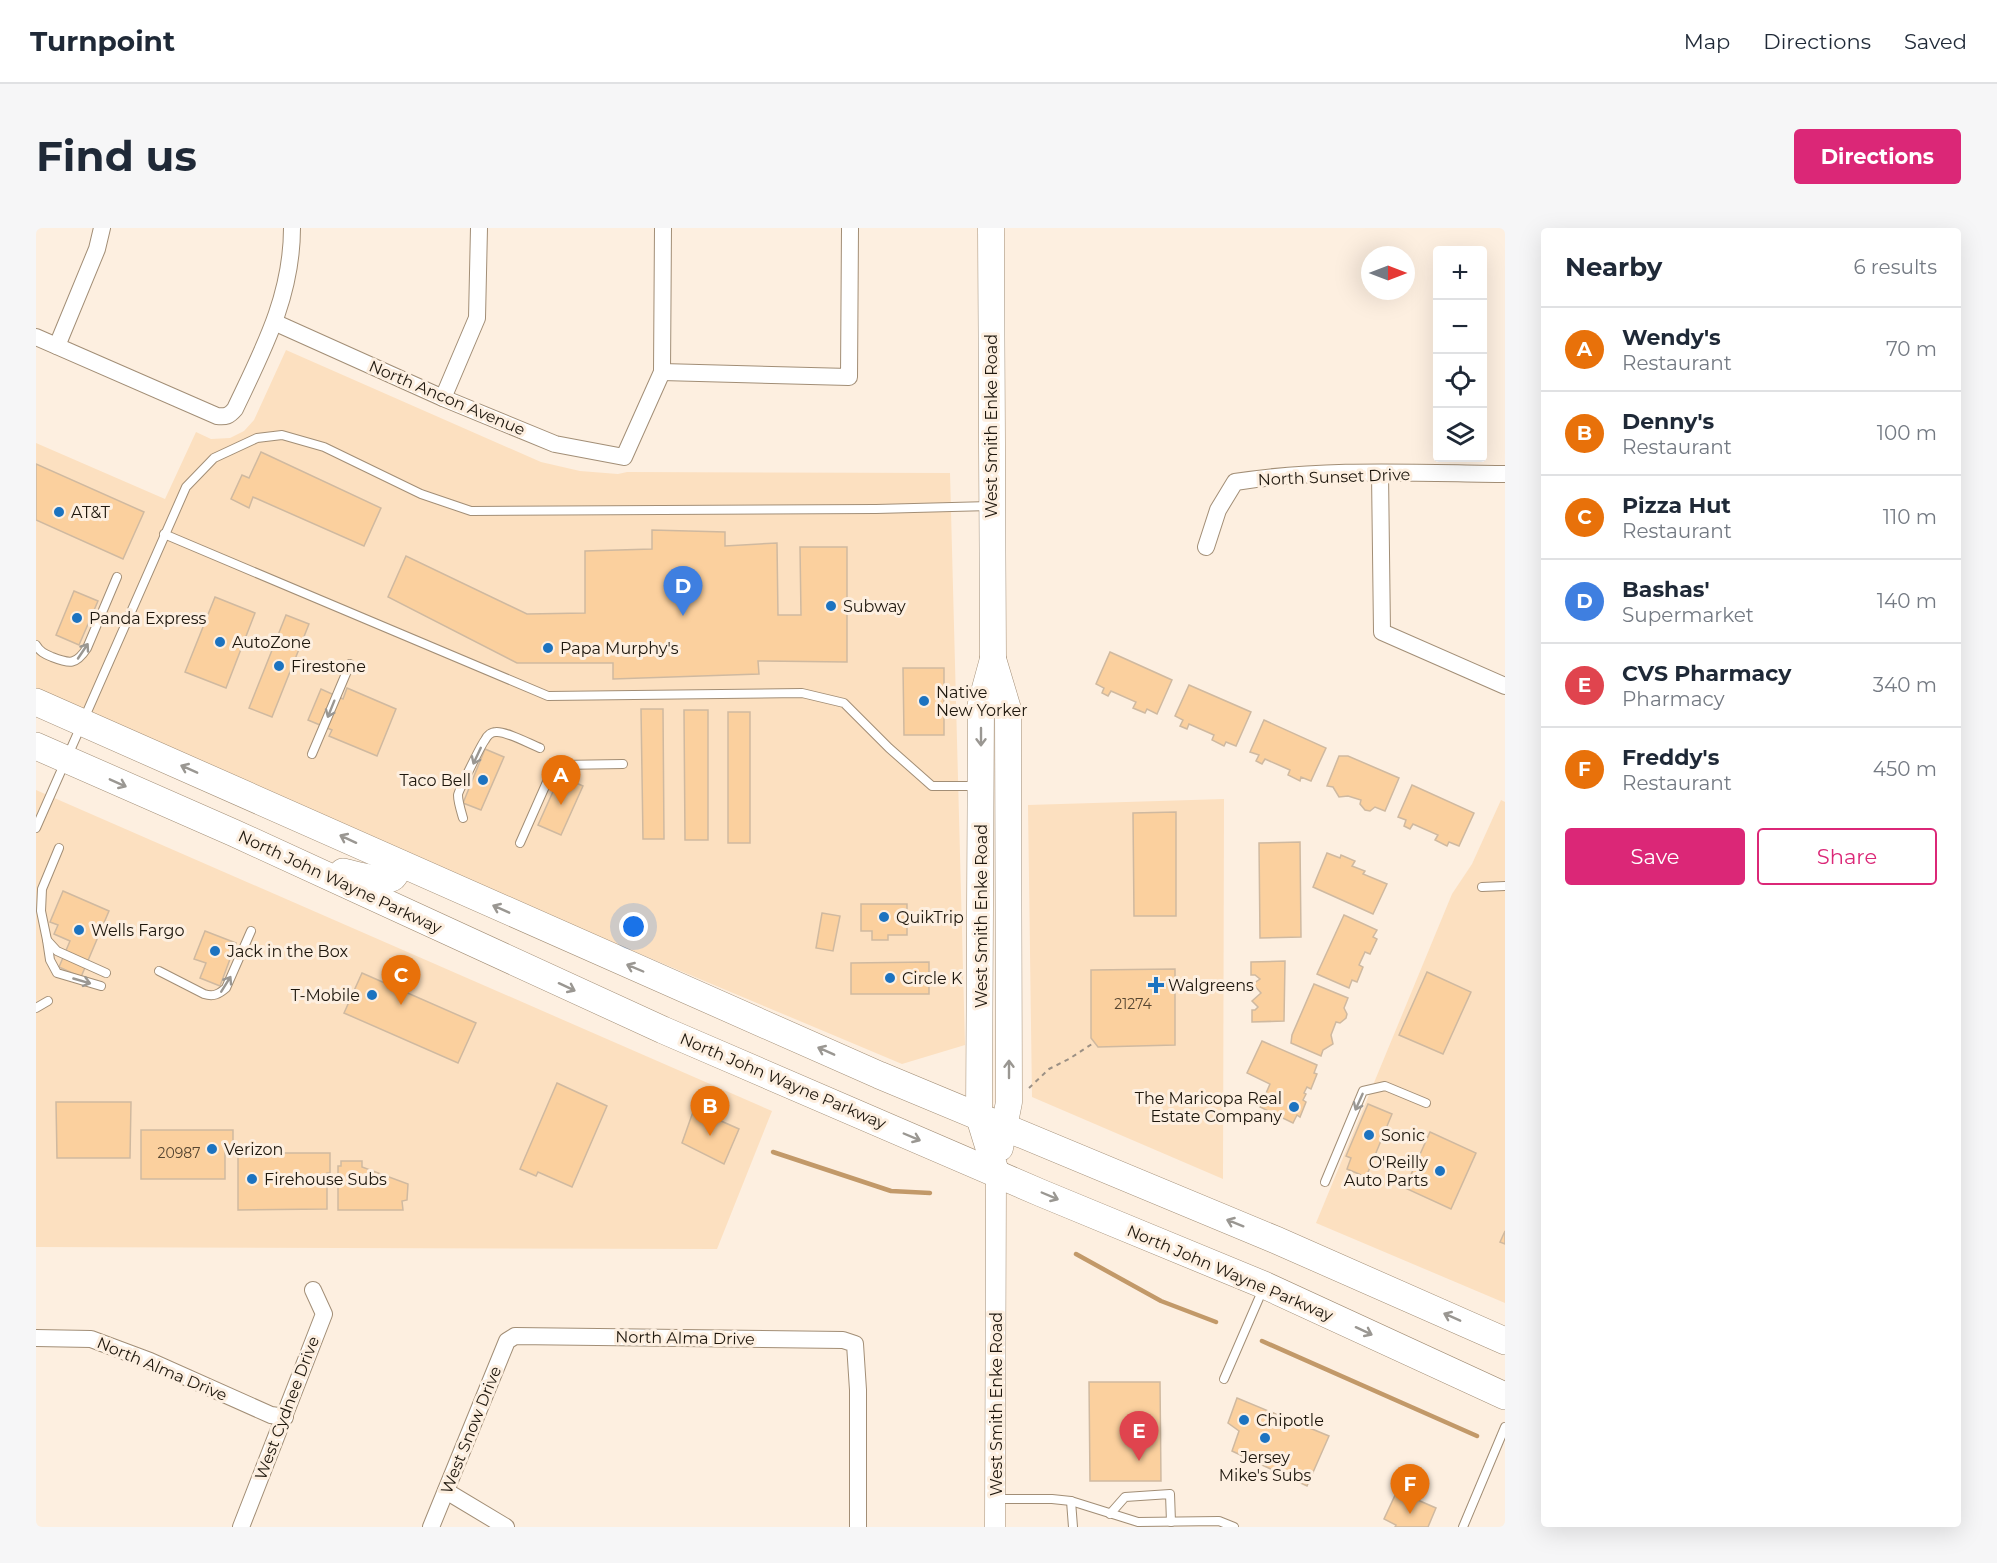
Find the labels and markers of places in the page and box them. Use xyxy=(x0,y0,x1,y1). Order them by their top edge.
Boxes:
place label: AT&T xyxy=(71,503,111,522)
marker: AT&T xyxy=(52,505,66,519)
pin: D xyxy=(664,566,702,616)
place label: Subway xyxy=(843,597,906,616)
marker: Subway xyxy=(824,599,838,613)
place label: Panda Express xyxy=(89,609,207,628)
marker: Panda Express xyxy=(70,611,84,625)
place label: AutoZone xyxy=(232,633,311,652)
marker: AutoZone xyxy=(213,635,227,649)
place label: Papa Murphy's xyxy=(560,639,679,658)
marker: Papa Murphy's xyxy=(541,641,555,655)
place label: Firestone xyxy=(291,657,366,676)
marker: Firestone xyxy=(272,659,286,673)
place label: Native New Yorker xyxy=(936,683,1028,720)
marker: Native New Yorker xyxy=(917,694,931,708)
pin: A xyxy=(542,756,580,805)
place label: Taco Bell xyxy=(399,771,471,790)
marker: Taco Bell xyxy=(476,773,490,787)
place label: QuikTrip xyxy=(896,908,964,927)
marker: QuikTrip xyxy=(877,910,891,924)
place label: Wells Fargo xyxy=(91,921,185,940)
marker: Wells Fargo xyxy=(72,923,86,937)
place label: Jack in the Box xyxy=(226,942,348,961)
marker: Jack in the Box xyxy=(208,944,222,958)
pin: C xyxy=(382,956,421,1005)
place label: Circle K xyxy=(902,969,963,988)
marker: Circle K xyxy=(883,971,897,985)
place label: Walgreens xyxy=(1168,976,1254,995)
marker: Walgreens xyxy=(1149,978,1163,992)
place label: T-Mobile xyxy=(291,986,360,1005)
marker: T-Mobile xyxy=(365,988,379,1002)
pin: B xyxy=(690,1086,730,1136)
place label: The Maricopa Real Estate Company xyxy=(1135,1089,1282,1126)
marker: The Maricopa Real Estate Company xyxy=(1287,1100,1301,1114)
place label: Sonic xyxy=(1381,1126,1425,1145)
marker: Sonic xyxy=(1362,1128,1376,1142)
place label: Verizon xyxy=(224,1140,283,1159)
marker: Verizon xyxy=(205,1142,219,1156)
place label: O'Reilly Auto Parts xyxy=(1344,1153,1428,1190)
marker: O'Reilly Auto Parts xyxy=(1433,1164,1447,1178)
place label: Firehouse Subs xyxy=(264,1170,387,1189)
marker: Firehouse Subs xyxy=(245,1172,259,1186)
place label: Chipotle xyxy=(1256,1411,1324,1430)
pin: E xyxy=(1120,1412,1158,1461)
marker: Chipotle xyxy=(1237,1413,1251,1427)
marker: Jersey Mike's Subs xyxy=(1258,1431,1272,1445)
place label: Jersey Mike's Subs xyxy=(1219,1448,1311,1485)
pin: F xyxy=(1390,1464,1430,1514)

